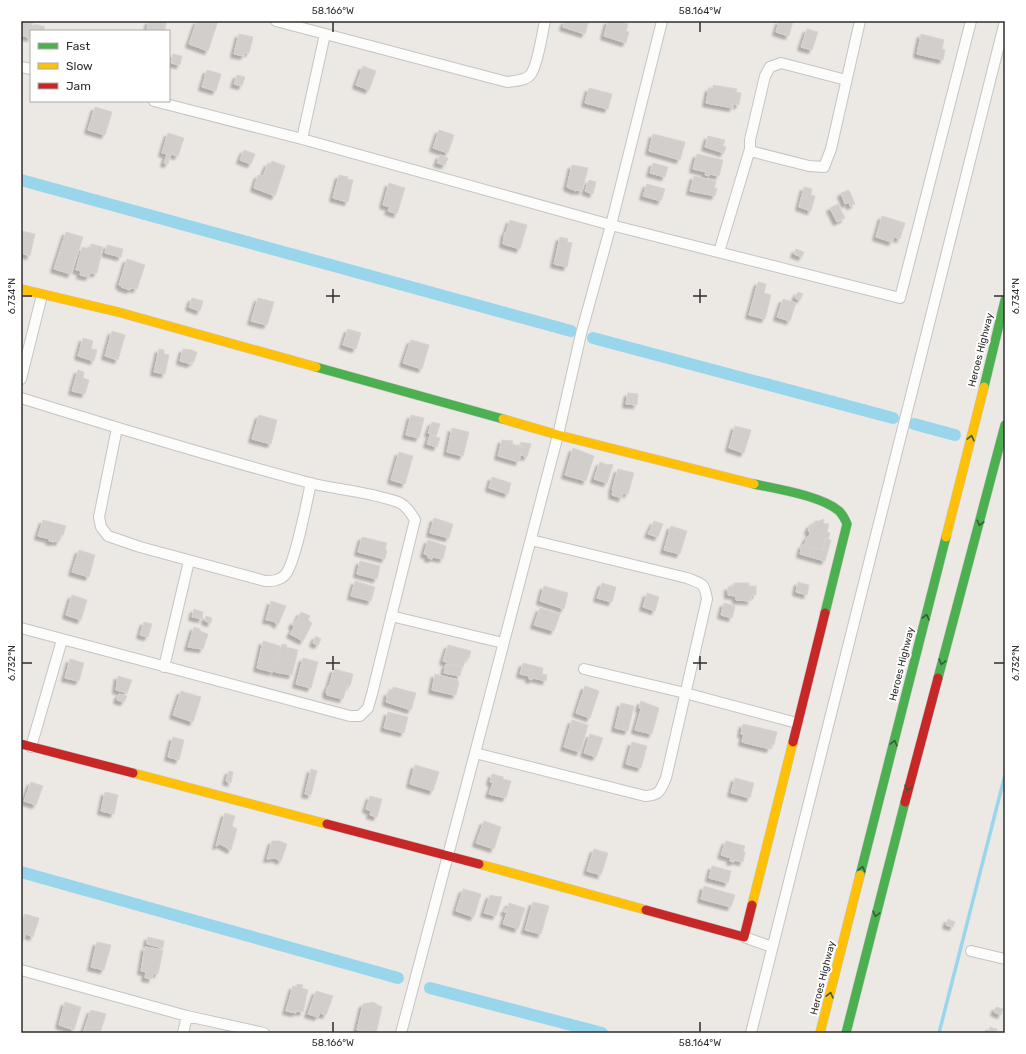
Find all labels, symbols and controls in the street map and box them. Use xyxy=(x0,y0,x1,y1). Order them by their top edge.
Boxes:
text: 58.166°W xyxy=(312,5,354,17)
text: 58.164°W xyxy=(679,5,721,17)
legend xyxy=(30,30,170,102)
text: Fast xyxy=(66,39,90,53)
text: Slow xyxy=(66,59,93,73)
text: Jam xyxy=(66,79,91,93)
text: 6.734°N xyxy=(6,278,18,314)
text: 6.734°N xyxy=(1010,278,1022,314)
street label: Heroes Highway xyxy=(966,311,996,388)
one-way arrow xyxy=(966,435,975,442)
one-way arrow xyxy=(976,519,985,526)
one-way arrow xyxy=(921,614,929,620)
street label: Heroes Highway xyxy=(887,625,917,702)
text: 6.732°N xyxy=(6,645,18,681)
text: 6.732°N xyxy=(1010,645,1022,681)
one-way arrow xyxy=(938,658,947,665)
one-way arrow xyxy=(889,740,897,746)
one-way arrow xyxy=(905,784,913,791)
one-way arrow xyxy=(857,866,865,872)
one-way arrow xyxy=(873,910,881,917)
street label: Heroes Highway xyxy=(808,939,838,1016)
one-way arrow xyxy=(825,992,833,998)
text: 58.166°W xyxy=(312,1037,354,1049)
text: 58.164°W xyxy=(679,1037,721,1049)

